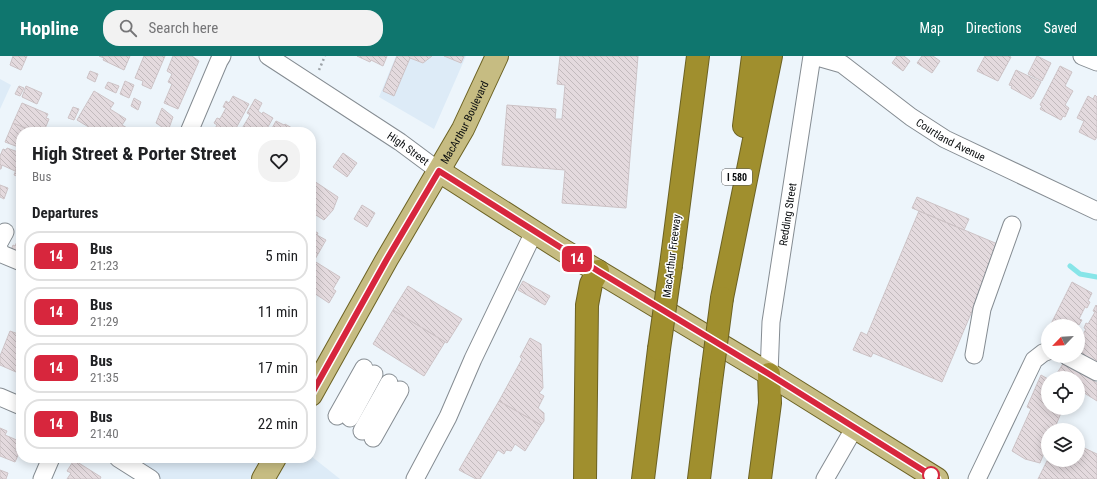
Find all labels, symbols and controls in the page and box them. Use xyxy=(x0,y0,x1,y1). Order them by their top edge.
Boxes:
search box xyxy=(103,10,383,46)
text: Hopline xyxy=(20,17,79,40)
icon: search xyxy=(117,17,139,39)
text: Search here xyxy=(149,19,218,37)
text: Map xyxy=(920,20,944,36)
text: Directions xyxy=(966,20,1022,36)
text: Saved xyxy=(1044,20,1077,36)
street label: MacArthur Boulevard xyxy=(438,79,491,166)
street label: Courtland Avenue xyxy=(914,116,987,164)
street label: High Street xyxy=(385,129,432,168)
button: heart xyxy=(258,140,300,182)
text: High Street & Porter Street xyxy=(32,142,236,165)
text: Bus xyxy=(32,169,51,184)
road number: I 580 xyxy=(722,169,752,185)
street label: Redding Street xyxy=(776,182,799,247)
text: Departures xyxy=(32,204,98,222)
street label: MacArthur Freeway xyxy=(660,213,684,298)
text: Bus xyxy=(90,240,113,258)
line badge: 14 xyxy=(559,246,595,272)
text: 5 min xyxy=(265,247,298,265)
text: 14 xyxy=(49,248,63,264)
text: 14 xyxy=(570,251,584,267)
text: 21:23 xyxy=(90,258,119,273)
text: Bus xyxy=(90,296,113,314)
text: 11 min xyxy=(258,303,298,321)
text: 14 xyxy=(49,304,63,320)
text: 21:29 xyxy=(90,314,119,329)
north arrow xyxy=(1041,319,1085,363)
map controls xyxy=(1041,319,1085,467)
text: Bus xyxy=(90,352,113,370)
text: 17 min xyxy=(258,359,298,377)
text: 14 xyxy=(49,360,63,376)
text: 21:35 xyxy=(90,370,119,385)
button: locate xyxy=(1041,371,1085,415)
text: Bus xyxy=(90,408,113,426)
text: 22 min xyxy=(258,415,298,433)
text: 14 xyxy=(49,416,63,432)
button: layers xyxy=(1041,423,1085,467)
text: 21:40 xyxy=(90,426,119,441)
unlabelled marker xyxy=(922,466,940,479)

